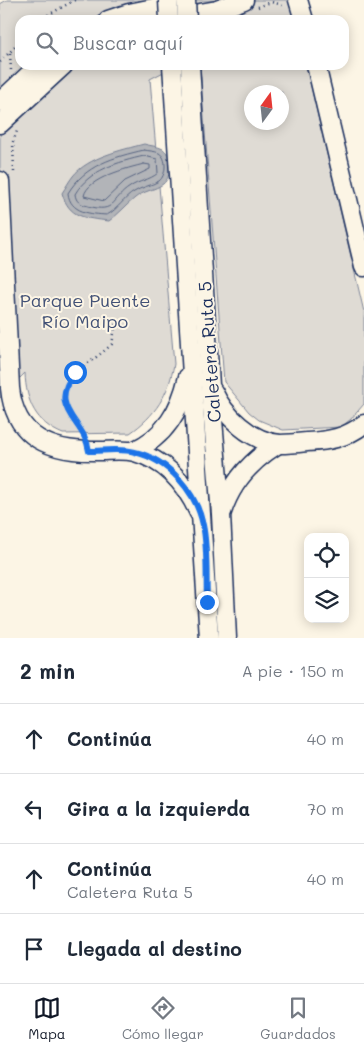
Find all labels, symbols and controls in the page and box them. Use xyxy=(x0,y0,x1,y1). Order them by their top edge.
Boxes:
search box xyxy=(15,15,349,70)
icon: search xyxy=(33,29,61,57)
text: Buscar aquí xyxy=(73,30,183,55)
north arrow xyxy=(244,85,289,130)
street label: Caletera Ruta 5 xyxy=(192,281,226,423)
park label: Parque Puente Río Maipo xyxy=(20,288,150,333)
route start xyxy=(64,361,87,384)
map controls xyxy=(304,533,349,623)
button: locate xyxy=(304,533,349,578)
button: layers xyxy=(304,578,349,623)
route end xyxy=(196,591,219,614)
text: 2 min xyxy=(20,657,75,684)
text: A pie · 150 m xyxy=(242,660,344,681)
icon: ahead xyxy=(20,725,48,753)
text: Continúa xyxy=(67,726,152,751)
text: 40 m xyxy=(307,728,344,749)
icon: left xyxy=(20,795,48,823)
text: Gira a la izquierda xyxy=(67,796,250,821)
text: 70 m xyxy=(307,798,344,819)
text: Continúa xyxy=(67,856,152,881)
icon: ahead xyxy=(20,865,48,893)
text: 40 m xyxy=(307,868,344,889)
text: Caletera Ruta 5 xyxy=(67,881,193,902)
icon: arrive xyxy=(20,935,48,963)
text: Llegada al destino xyxy=(67,936,242,961)
tab: Mapa xyxy=(28,994,66,1043)
tab: Cómo llegar xyxy=(122,994,204,1043)
tab: Guardados xyxy=(260,994,336,1043)

